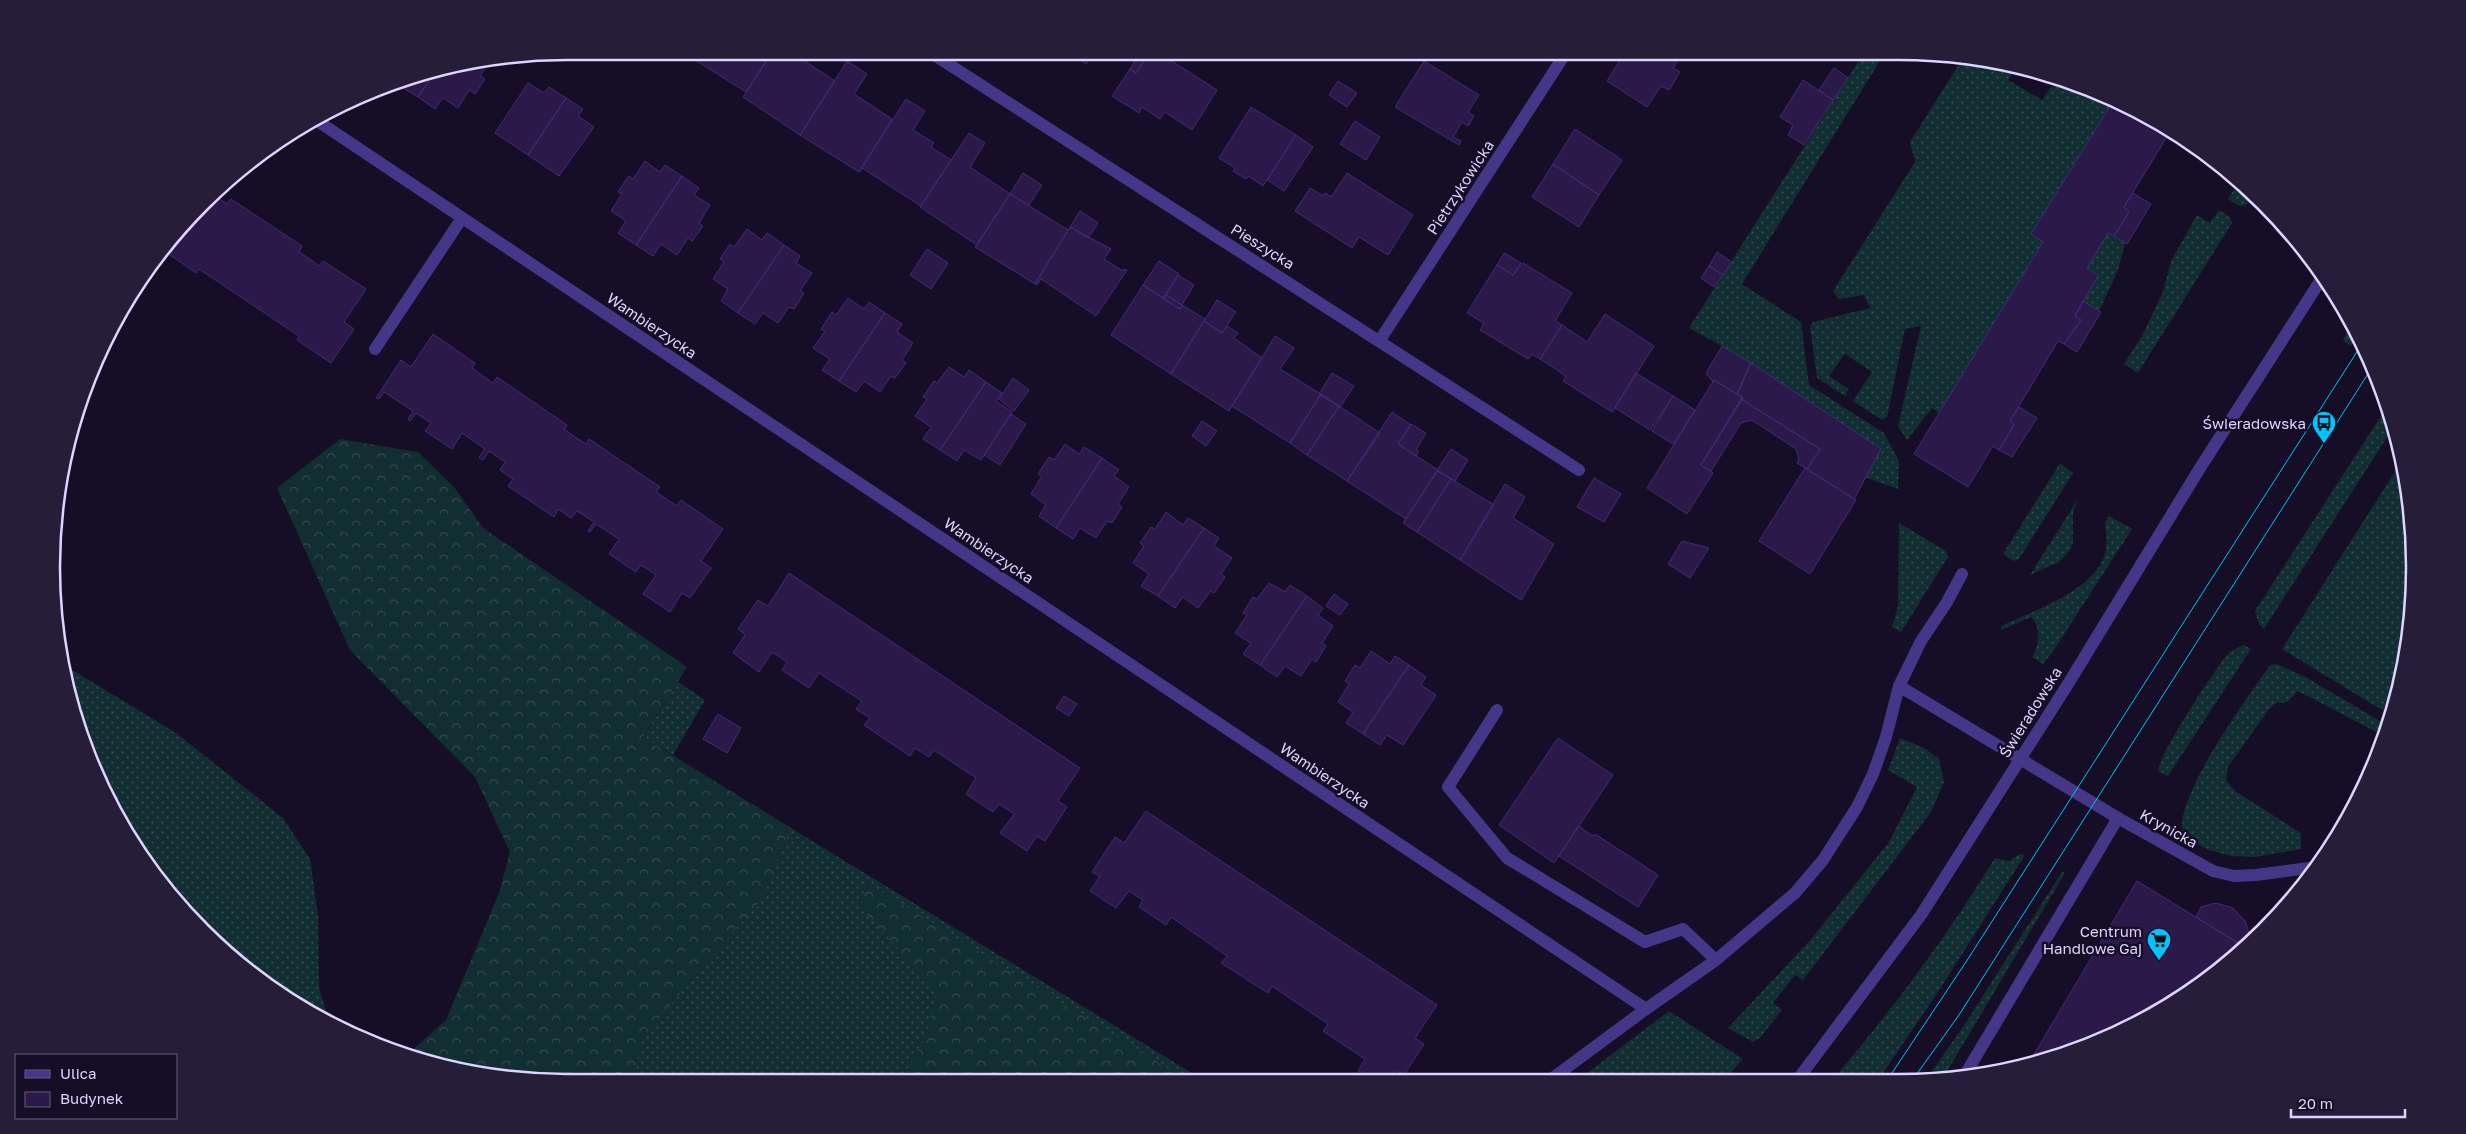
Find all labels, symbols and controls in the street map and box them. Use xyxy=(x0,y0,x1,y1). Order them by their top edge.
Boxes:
street label: Pietrzykowicka xyxy=(1423,136,1497,238)
street label: Pieszycka xyxy=(1228,219,1298,273)
street label: Wambierzycka xyxy=(604,288,700,362)
bus stop icon: Świeradowska xyxy=(2311,410,2337,444)
place label: Świeradowska xyxy=(2203,414,2306,432)
street label: Wambierzycka xyxy=(941,513,1037,587)
street label: Świeradowska xyxy=(1995,663,2065,761)
street label: Wambierzycka xyxy=(1277,738,1373,812)
street label: Krynicka xyxy=(2137,805,2201,851)
place label: Centrum Handlowe Gaj xyxy=(2043,922,2142,957)
supermarket icon: Centrum Handlowe Gaj xyxy=(2146,927,2172,961)
legend xyxy=(15,1054,178,1119)
text: Ulica xyxy=(60,1064,96,1082)
scale bar xyxy=(2291,1086,2405,1118)
text: Budynek xyxy=(60,1089,124,1107)
text: 20 m xyxy=(2298,1094,2333,1112)

